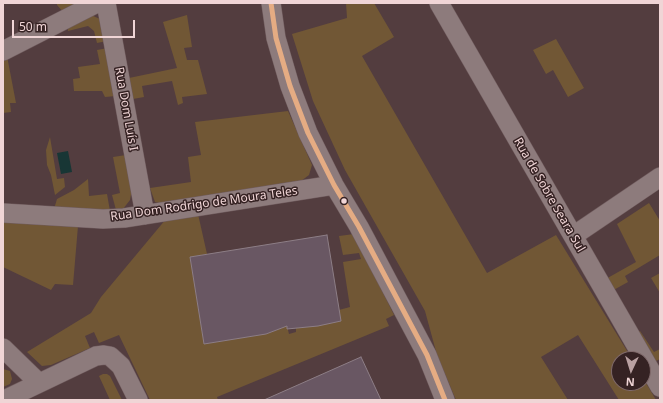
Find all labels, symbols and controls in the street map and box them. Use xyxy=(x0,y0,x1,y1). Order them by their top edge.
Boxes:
scale bar xyxy=(14,12,137,38)
text: 50 m xyxy=(19,18,47,35)
street label: Rua Dom Luís I xyxy=(112,66,140,152)
street label: Rua de Sobre Seara Sul xyxy=(510,135,588,255)
street label: Rua Dom Rodrigo de Moura Teles xyxy=(110,184,298,224)
unlabelled marker xyxy=(339,196,349,206)
north arrow xyxy=(611,351,651,391)
text: N xyxy=(625,375,635,390)

